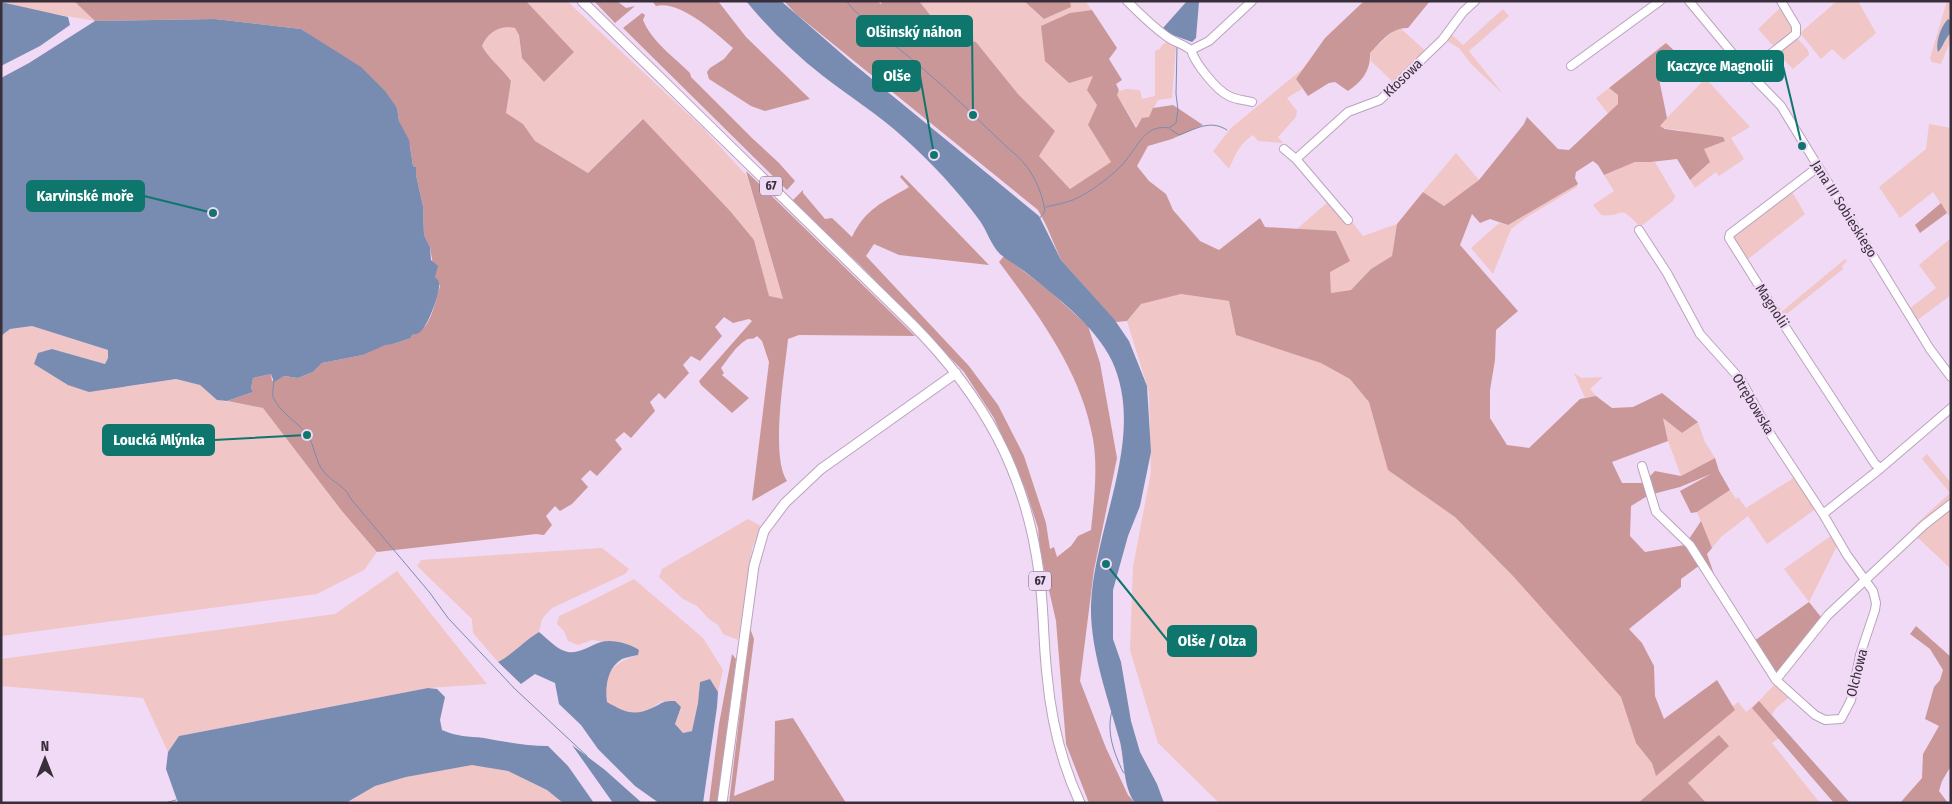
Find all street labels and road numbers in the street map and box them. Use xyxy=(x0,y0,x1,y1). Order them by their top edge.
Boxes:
street label: Kłosowa xyxy=(1380,55,1426,101)
street label: Jana III Sobieskiego xyxy=(1807,157,1881,261)
road number: 67 xyxy=(760,177,782,196)
street label: Magnolii xyxy=(1752,281,1792,331)
street label: Otrębowska xyxy=(1728,371,1778,438)
road number: 67 xyxy=(1029,572,1051,590)
street label: Olchowa xyxy=(1843,647,1871,699)

